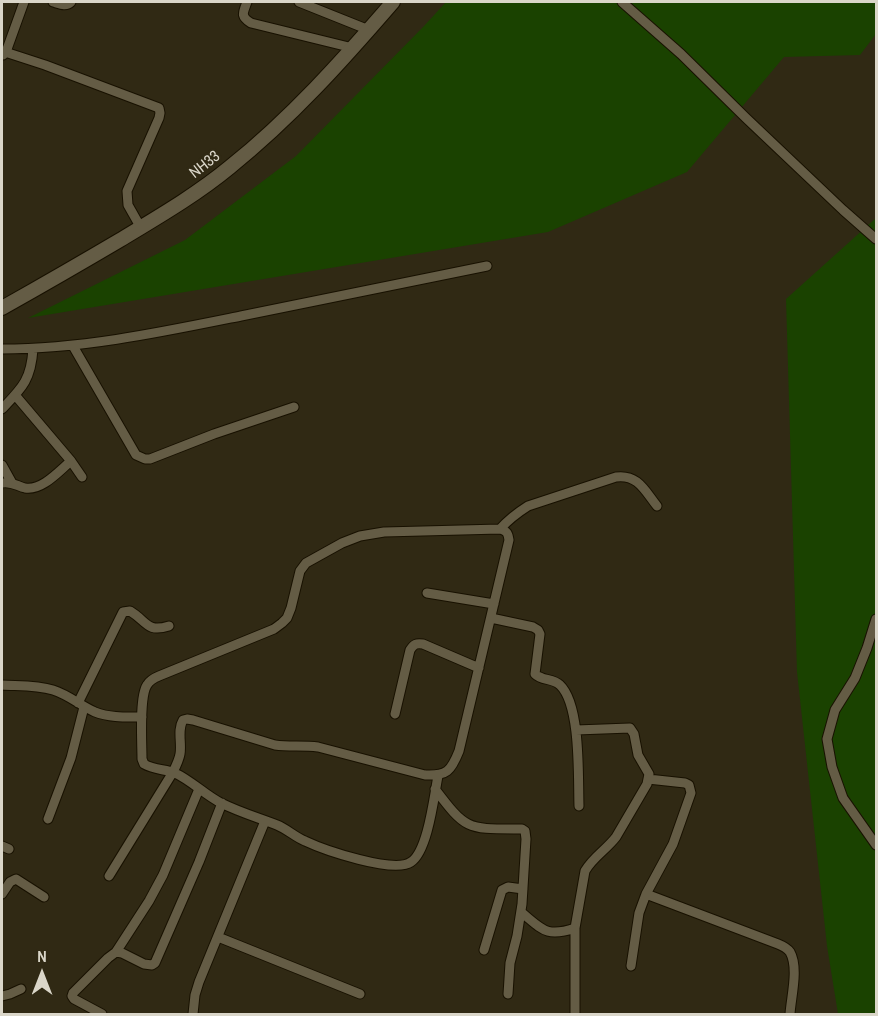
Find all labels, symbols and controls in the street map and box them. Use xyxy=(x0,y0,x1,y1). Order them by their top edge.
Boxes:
street label: NH33 xyxy=(186,147,224,183)
north arrow xyxy=(12,944,72,1004)
text: N xyxy=(37,945,47,967)

